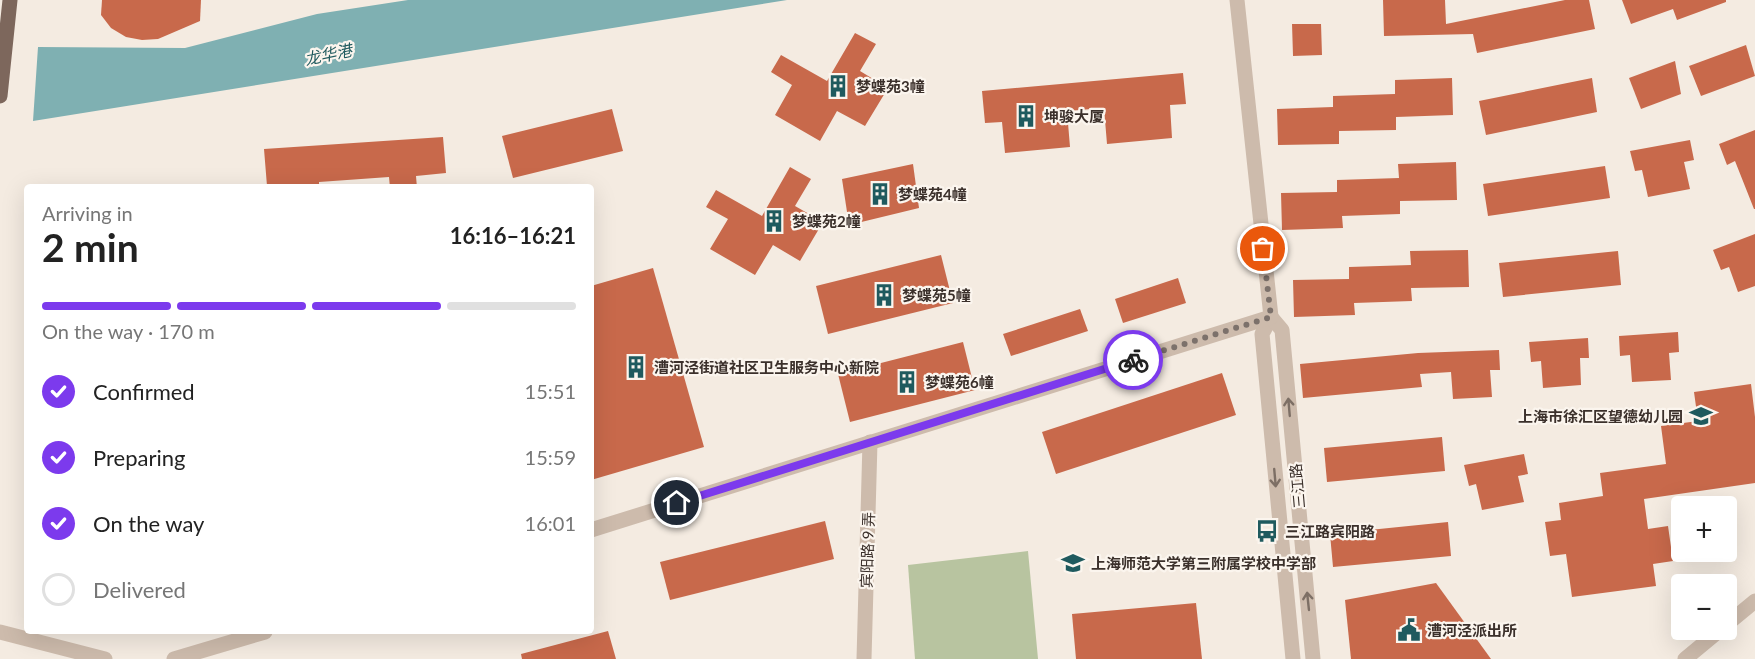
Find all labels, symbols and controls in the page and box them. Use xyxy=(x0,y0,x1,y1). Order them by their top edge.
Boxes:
water label: 龙华港 xyxy=(303,39,355,68)
building icon: 梦蝶苑3幢 xyxy=(825,73,851,99)
place label: 梦蝶苑3幢 xyxy=(856,77,925,95)
building icon: 坤骏大厦 xyxy=(1013,103,1039,129)
place label: 坤骏大厦 xyxy=(1044,107,1104,125)
building icon: 梦蝶苑4幢 xyxy=(867,181,893,207)
place label: 梦蝶苑4幢 xyxy=(898,185,967,203)
text: Arriving in xyxy=(42,201,133,225)
building icon: 梦蝶苑2幢 xyxy=(761,208,787,234)
place label: 梦蝶苑2幢 xyxy=(792,212,861,230)
text: 16:16–16:21 xyxy=(450,222,576,249)
pin xyxy=(1237,223,1288,274)
text: 2 min xyxy=(42,224,139,270)
icon: bag xyxy=(1246,232,1279,265)
building icon: 梦蝶苑5幢 xyxy=(871,282,897,308)
place label: 梦蝶苑5幢 xyxy=(902,286,971,304)
text: On the way · 170 m xyxy=(42,319,215,343)
courier xyxy=(1103,330,1163,390)
icon: bike xyxy=(1117,344,1150,377)
building icon: 漕河泾街道社区卫生服务中心新院 xyxy=(623,354,649,380)
place label: 漕河泾街道社区卫生服务中心新院 xyxy=(654,358,879,376)
building icon: 梦蝶苑6幢 xyxy=(894,369,920,395)
place label: 梦蝶苑6幢 xyxy=(925,373,994,391)
icon: check xyxy=(42,375,75,408)
text: Confirmed xyxy=(93,378,195,405)
text: 15:51 xyxy=(525,379,576,403)
one-way arrow xyxy=(1283,397,1294,417)
school or university icon: 上海市徐汇区望德幼儿园 xyxy=(1688,403,1714,429)
place label: 上海市徐汇区望德幼儿园 xyxy=(1518,407,1683,425)
icon: check xyxy=(42,441,75,474)
text: Preparing xyxy=(93,444,185,471)
text: 15:59 xyxy=(525,445,576,469)
street label: 三江路 xyxy=(1286,463,1308,509)
one-way arrow xyxy=(1270,468,1281,487)
pin xyxy=(651,477,702,528)
icon: home xyxy=(660,486,693,519)
map controls xyxy=(1671,496,1737,640)
button: + xyxy=(1671,496,1737,562)
icon: check xyxy=(42,507,75,540)
text: On the way xyxy=(93,510,204,537)
text: 16:01 xyxy=(525,511,576,535)
street label: 宾阳路 9 弄 xyxy=(857,512,877,588)
bus stop icon: 三江路宾阳路 xyxy=(1254,518,1280,544)
place label: 三江路宾阳路 xyxy=(1285,522,1375,540)
school or university icon: 上海师范大学第三附属学校中学部 xyxy=(1060,550,1086,576)
place label: 上海师范大学第三附属学校中学部 xyxy=(1091,554,1316,572)
button: − xyxy=(1671,574,1737,640)
text: Delivered xyxy=(93,576,186,603)
one-way arrow xyxy=(1302,591,1313,611)
public building icon: 漕河泾派出所 xyxy=(1396,617,1422,643)
place label: 漕河泾派出所 xyxy=(1427,621,1517,639)

